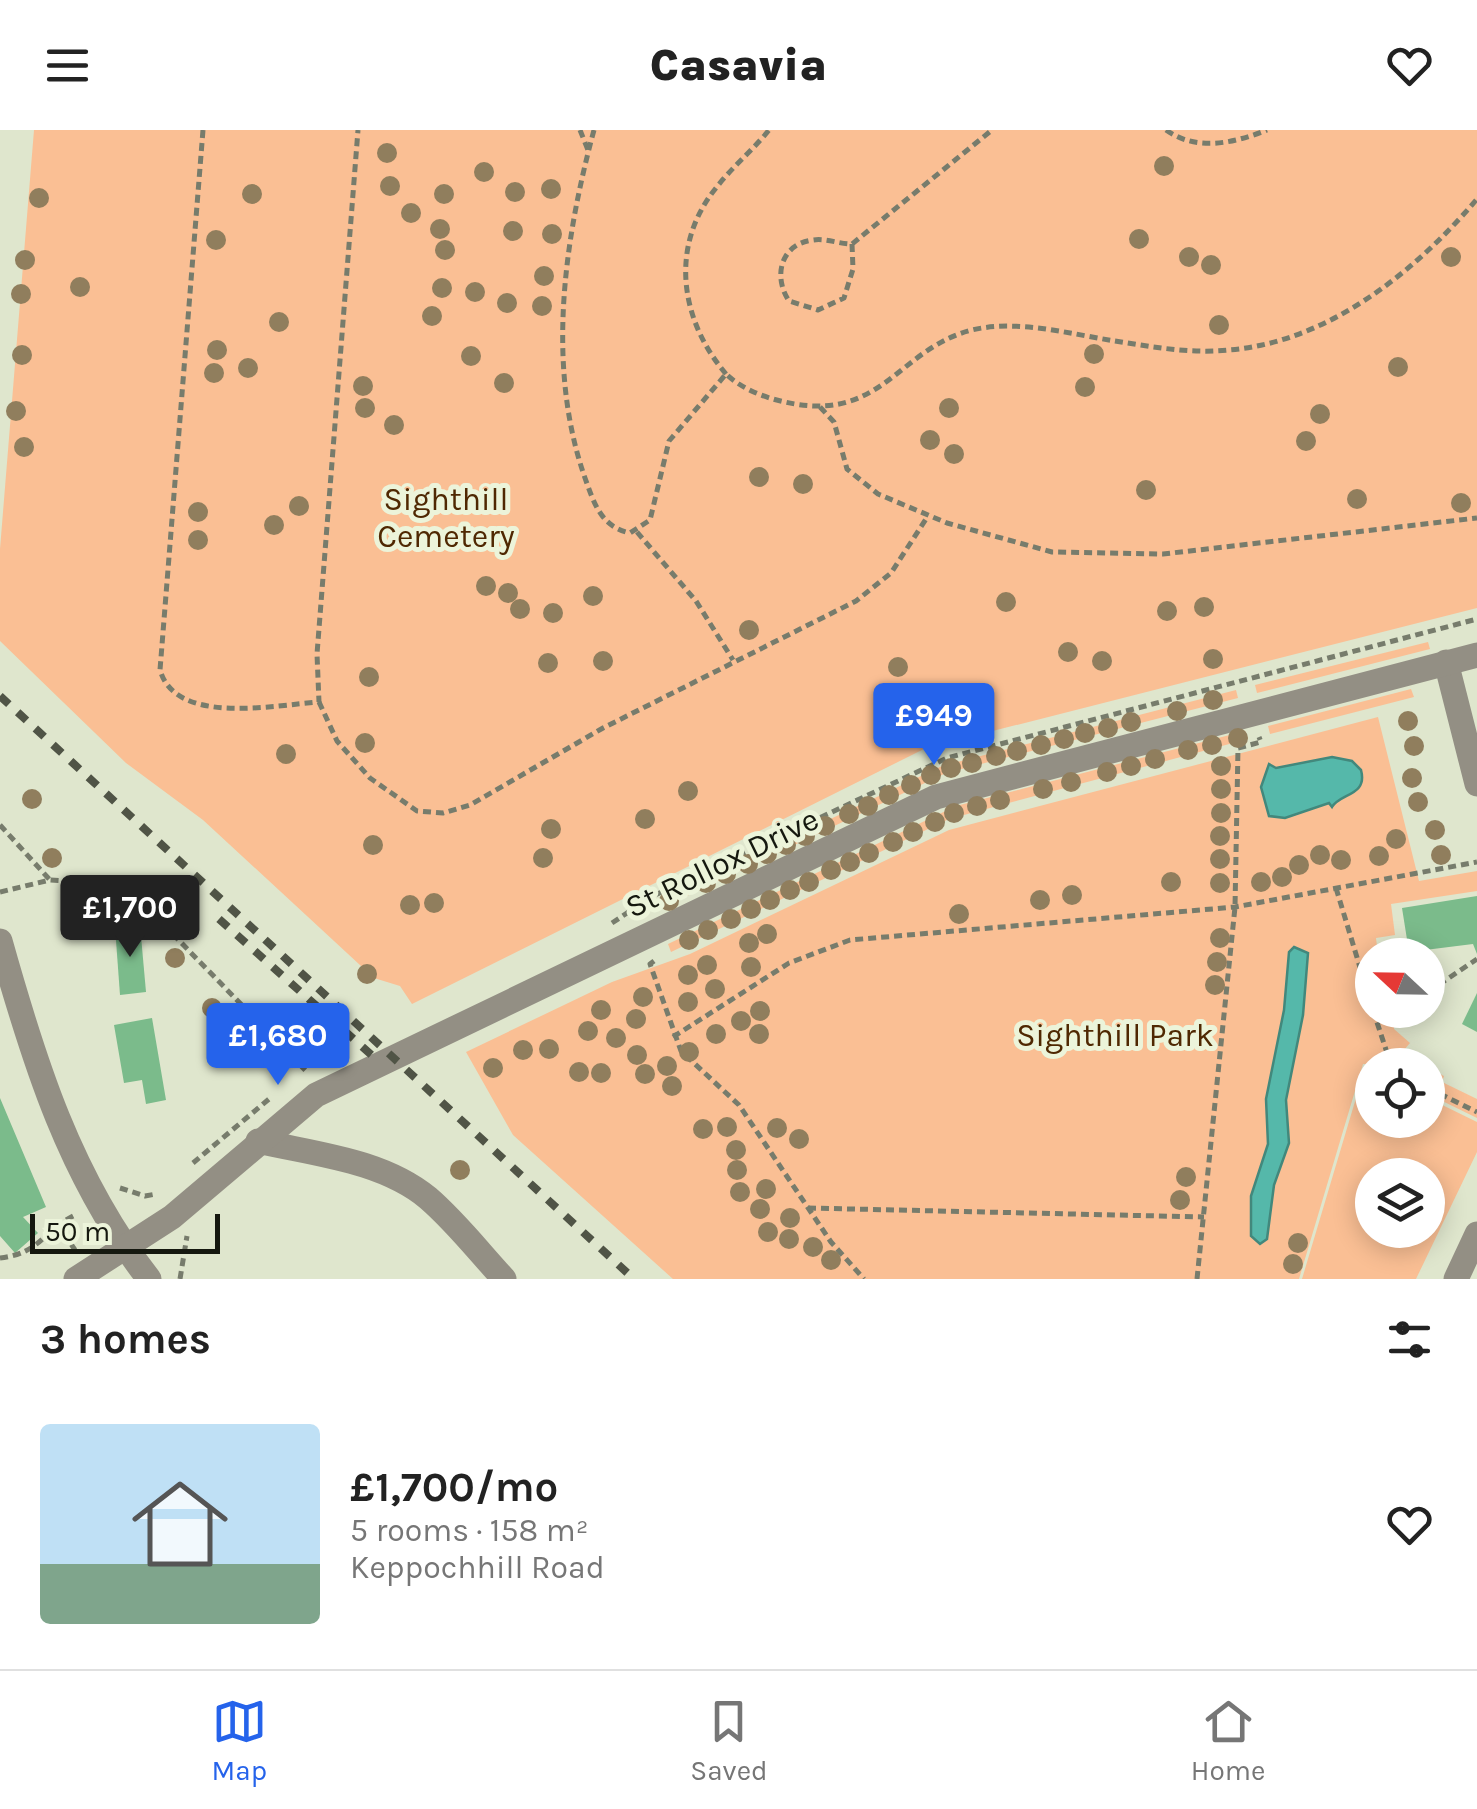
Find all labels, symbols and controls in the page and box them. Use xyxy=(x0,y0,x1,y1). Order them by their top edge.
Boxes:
icon: menu xyxy=(40,38,95,93)
icon: heart xyxy=(1382,38,1437,93)
text: Casavia xyxy=(650,39,827,91)
park label: Sighthill Cemetery xyxy=(377,481,515,555)
pin: £949 xyxy=(875,683,993,768)
text: £949 xyxy=(895,697,973,734)
street label: St Rollox Drive xyxy=(619,800,825,926)
pin: £1,700 xyxy=(49,875,211,960)
text: £1,700 xyxy=(82,889,178,926)
north arrow xyxy=(1355,938,1445,1028)
map controls xyxy=(1355,938,1445,1248)
pin: £1,680 xyxy=(197,1003,359,1088)
text: £1,680 xyxy=(228,1017,328,1054)
park label: Sighthill Park xyxy=(1016,1017,1214,1054)
button: locate xyxy=(1355,1048,1445,1138)
button: layers xyxy=(1355,1158,1445,1248)
scale bar xyxy=(30,1209,220,1254)
text: 50 m xyxy=(45,1215,110,1248)
icon: filters xyxy=(1382,1312,1437,1367)
text: 3 homes xyxy=(40,1314,211,1364)
text: £1,700/mo xyxy=(350,1462,558,1512)
icon: home xyxy=(120,1464,240,1584)
icon: heart xyxy=(1382,1497,1437,1552)
text: 5 rooms · 158 m² xyxy=(350,1512,589,1549)
text: Keppochhill Road xyxy=(350,1549,605,1586)
tab: Map xyxy=(212,1694,267,1787)
tab: Saved xyxy=(690,1694,768,1787)
tab: Home xyxy=(1191,1694,1265,1787)

